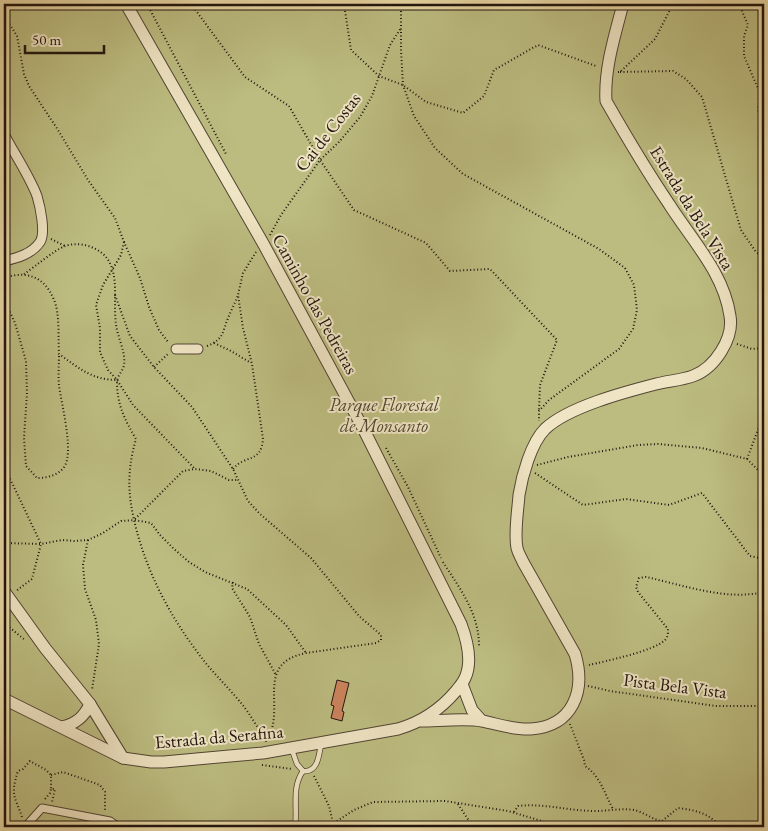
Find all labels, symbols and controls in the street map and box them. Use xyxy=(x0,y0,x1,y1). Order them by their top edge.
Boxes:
scale bar xyxy=(25,22,104,54)
text: 50 m xyxy=(32,30,61,49)
street label: Cai de Costas xyxy=(290,87,366,176)
street label: Estrada da Bela Vista xyxy=(645,141,740,275)
street label: Caminho das Pedreiras xyxy=(267,230,364,378)
park label: Parque Florestal de Monsanto xyxy=(329,393,440,437)
street label: Pista Bela Vista xyxy=(622,668,729,703)
street label: Estrada da Serafina xyxy=(154,719,285,754)

